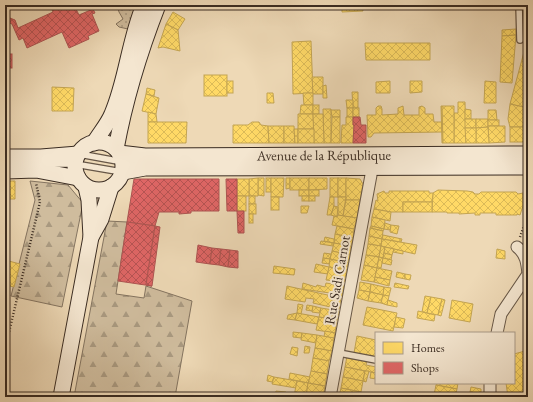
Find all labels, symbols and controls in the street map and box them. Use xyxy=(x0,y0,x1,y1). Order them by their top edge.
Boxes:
street label: Avenue de la République xyxy=(256,146,392,164)
street label: Rue Sadi Carnot xyxy=(320,234,354,326)
legend xyxy=(375,332,515,384)
text: Homes xyxy=(411,340,445,356)
text: Shops xyxy=(411,360,439,376)

